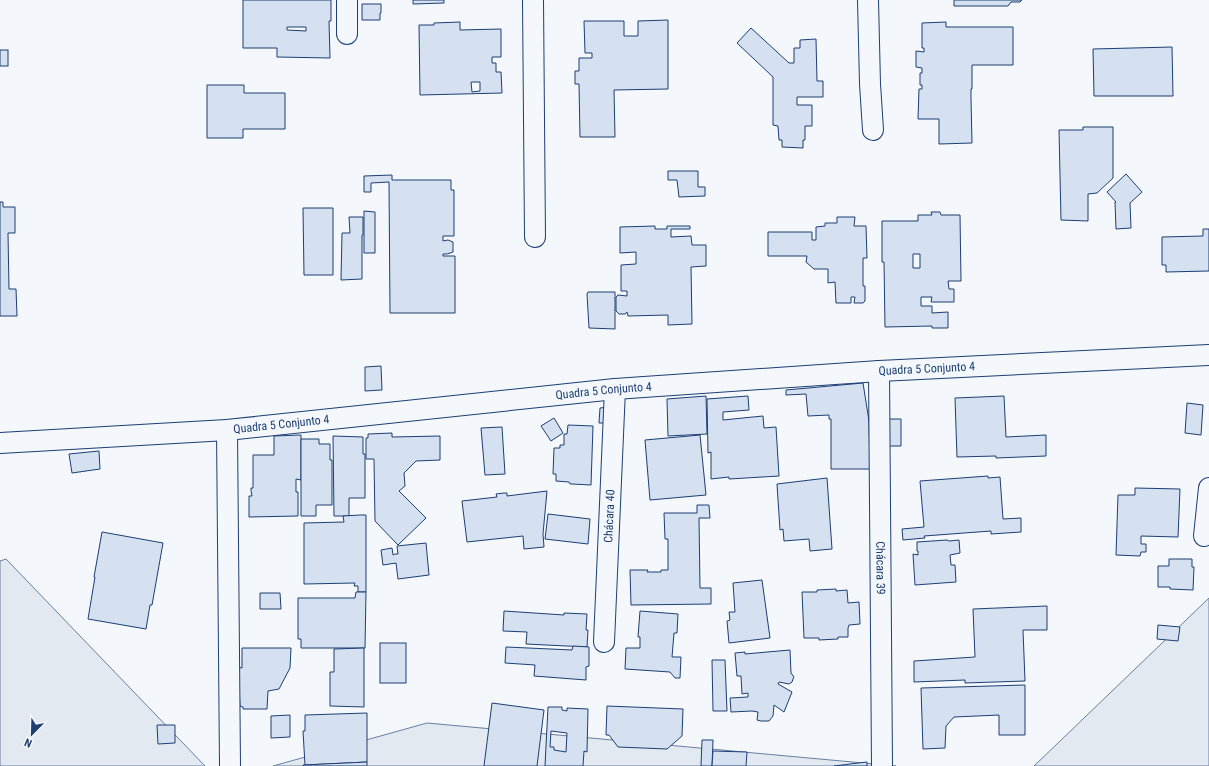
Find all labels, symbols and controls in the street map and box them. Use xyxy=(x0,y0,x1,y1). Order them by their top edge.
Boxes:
street label: Quadra 5 Conjunto 4 xyxy=(878,359,975,378)
street label: Quadra 5 Conjunto 4 xyxy=(555,380,652,402)
street label: Quadra 5 Conjunto 4 xyxy=(233,412,330,436)
street label: Chácara 40 xyxy=(601,489,618,543)
street label: Chácara 39 xyxy=(873,541,888,595)
north arrow xyxy=(12,714,52,754)
text: N xyxy=(22,735,34,750)

